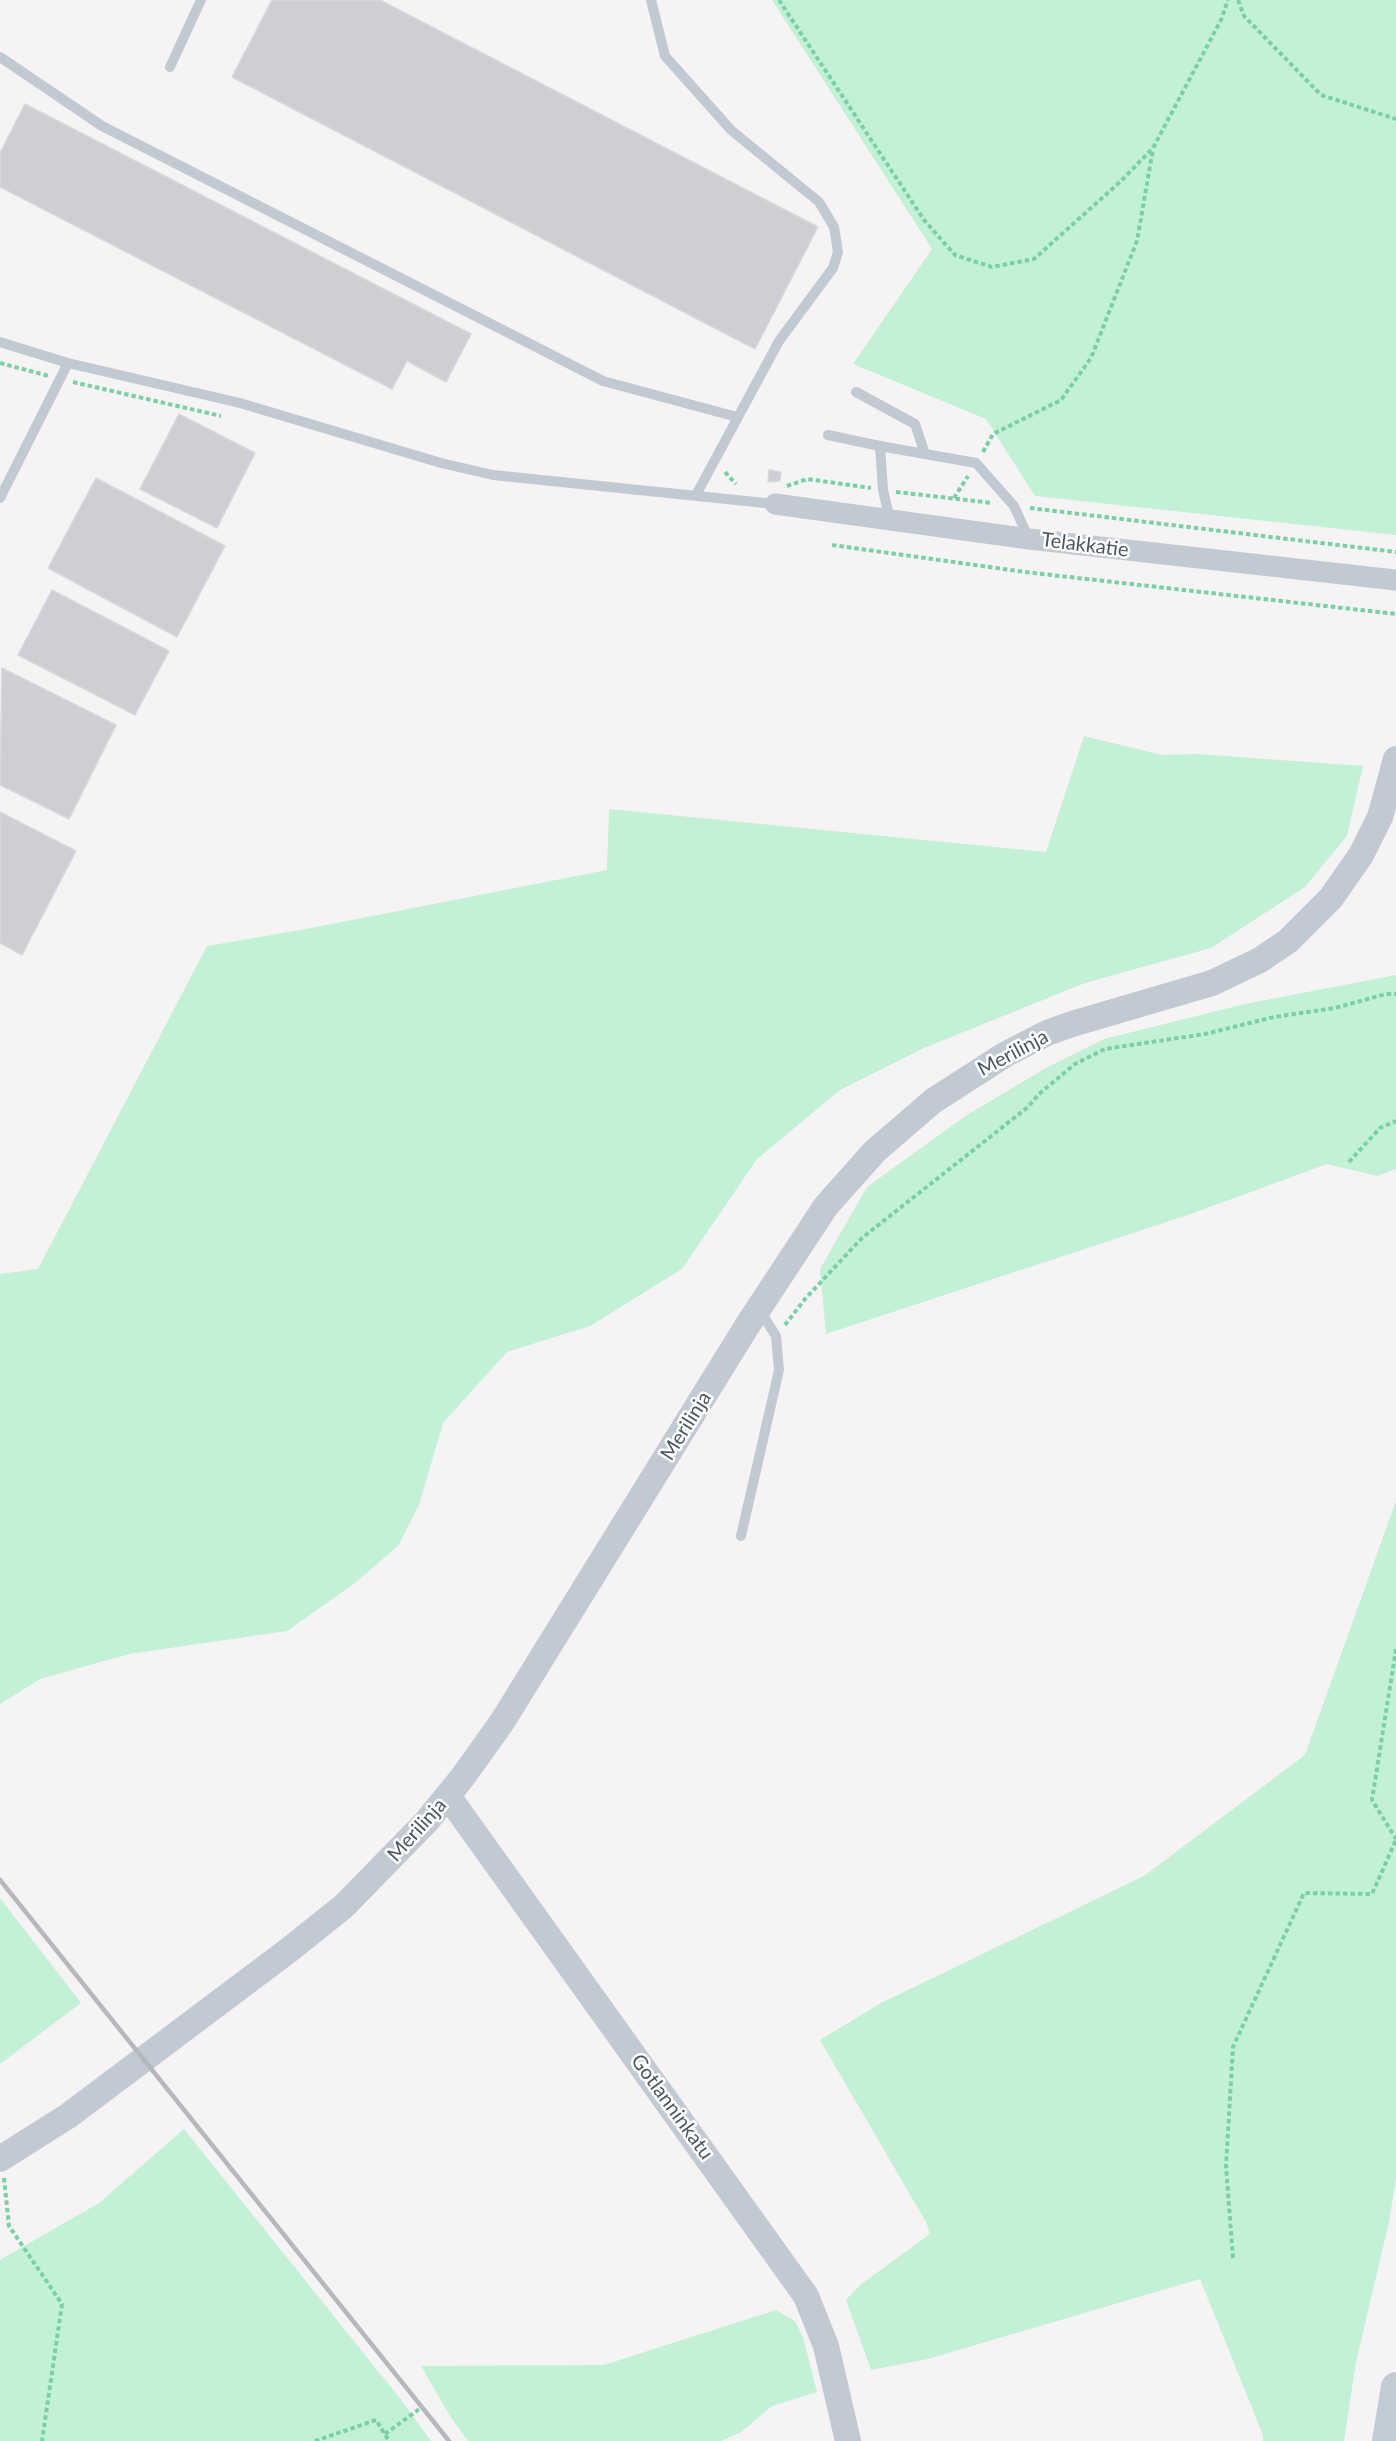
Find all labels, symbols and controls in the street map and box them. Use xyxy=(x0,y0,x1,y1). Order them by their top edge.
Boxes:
street label: Telakkatie xyxy=(1040,528,1130,562)
street label: Merilinja xyxy=(974,1024,1052,1082)
street label: Merilinja xyxy=(656,1387,716,1465)
street label: Merilinja xyxy=(383,1794,451,1866)
street label: Gotlanninkatu xyxy=(626,2050,718,2164)

